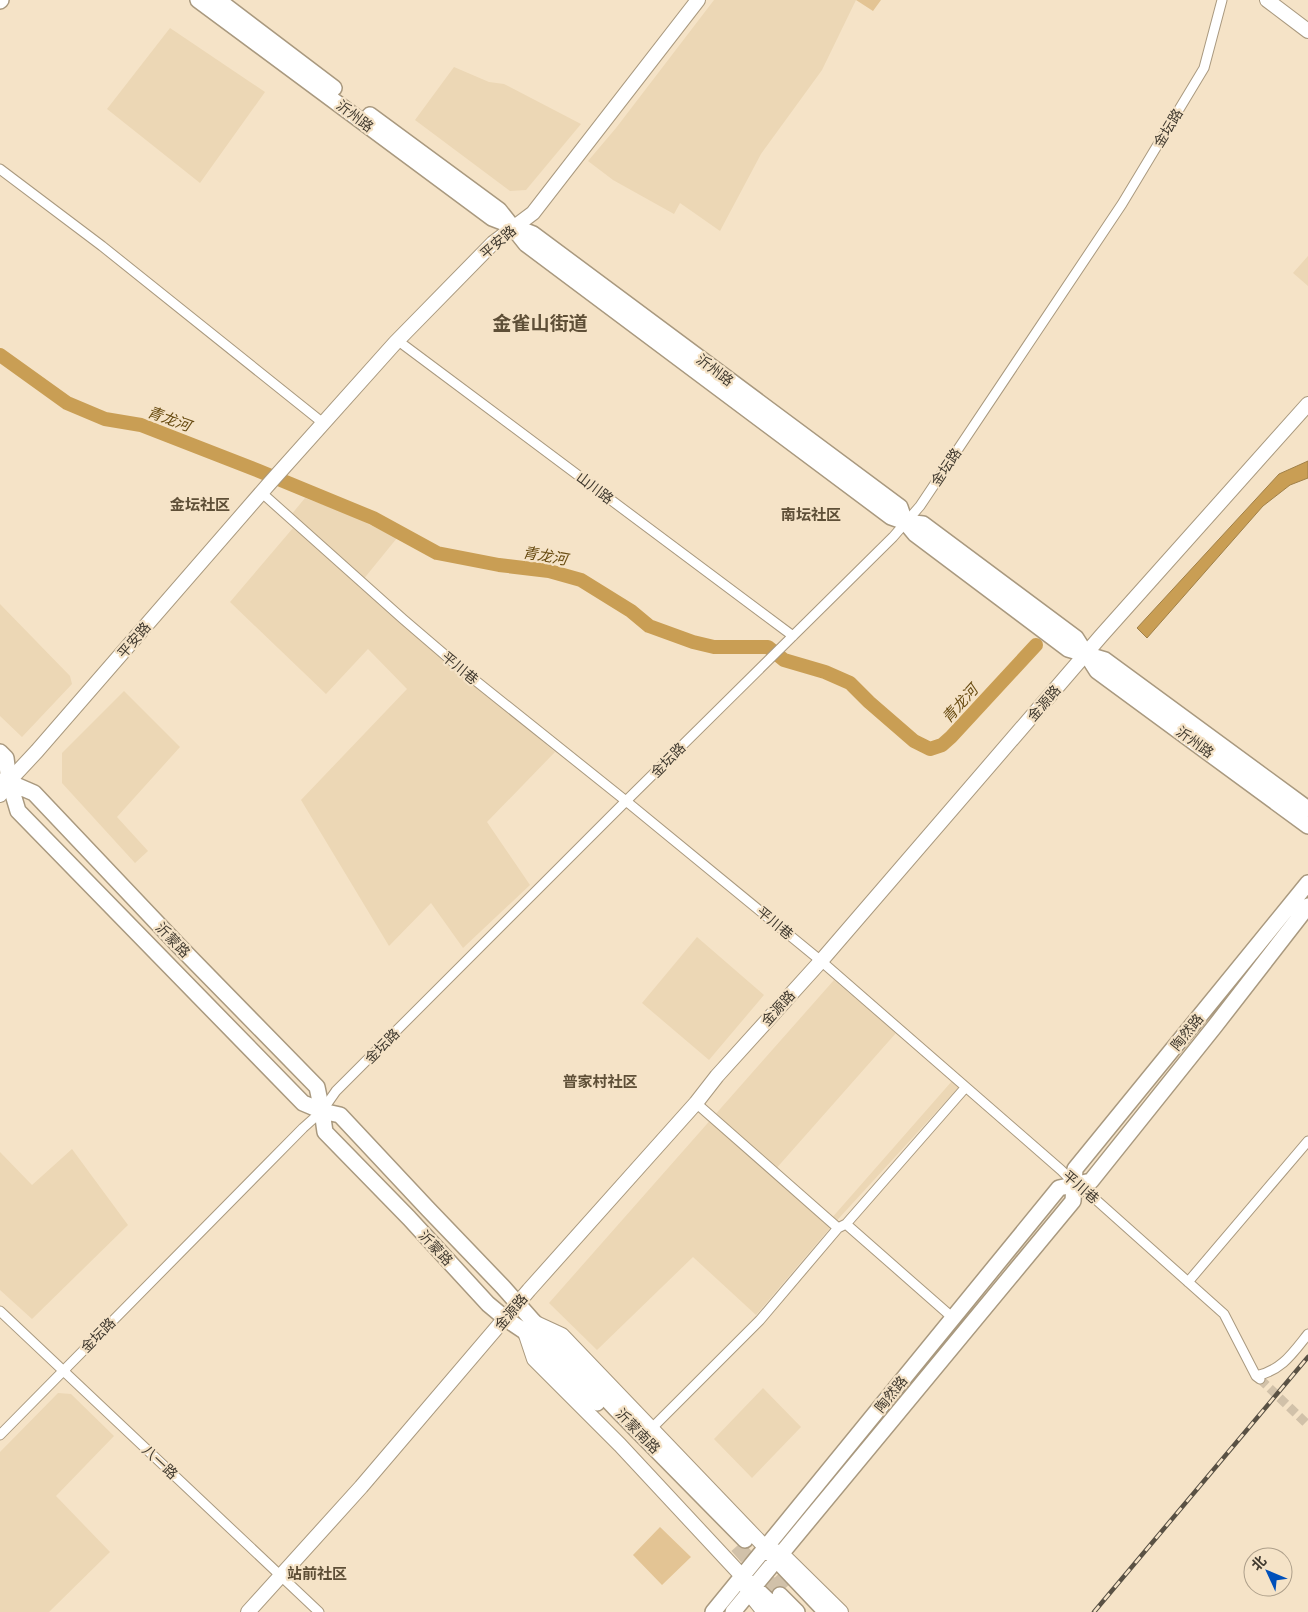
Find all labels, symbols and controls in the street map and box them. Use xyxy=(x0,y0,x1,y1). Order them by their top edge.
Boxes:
street label: 沂州路 xyxy=(333,96,377,136)
street label: 金坛路 xyxy=(1149,105,1187,151)
street label: 平安路 xyxy=(476,221,520,263)
district label: 金雀山街道 xyxy=(492,311,588,335)
street label: 沂州路 xyxy=(693,350,737,390)
water label: 青龙河 xyxy=(145,402,196,436)
street label: 金坛路 xyxy=(927,445,965,489)
street label: 山川路 xyxy=(573,468,617,508)
district label: 金坛社区 xyxy=(170,495,230,514)
district label: 南坛社区 xyxy=(781,505,841,524)
water label: 青龙河 xyxy=(521,542,572,569)
street label: 平安路 xyxy=(113,618,155,662)
street label: 平川巷 xyxy=(438,648,482,688)
water label: 青龙河 xyxy=(938,678,984,727)
street label: 金源路 xyxy=(1023,681,1065,725)
street label: 沂州路 xyxy=(1173,722,1217,762)
street label: 金坛路 xyxy=(647,739,689,781)
street label: 平川巷 xyxy=(753,903,797,943)
street label: 沂蒙路 xyxy=(152,919,194,961)
street label: 金源路 xyxy=(757,986,799,1030)
street label: 陶然路 xyxy=(1167,1010,1207,1054)
street label: 金坛路 xyxy=(361,1025,403,1067)
district label: 普家村社区 xyxy=(562,1072,638,1091)
street label: 平川巷 xyxy=(1059,1166,1103,1208)
street label: 沂蒙路 xyxy=(415,1227,457,1269)
street label: 金源路 xyxy=(491,1290,531,1334)
street label: 金坛路 xyxy=(77,1314,119,1356)
street label: 陶然路 xyxy=(871,1372,911,1416)
street label: 沂蒙南路 xyxy=(612,1405,664,1457)
street label: 八一路 xyxy=(139,1441,181,1483)
north arrow xyxy=(1243,1547,1293,1597)
text: 北 xyxy=(1247,1552,1270,1574)
district label: 站前社区 xyxy=(287,1564,347,1583)

